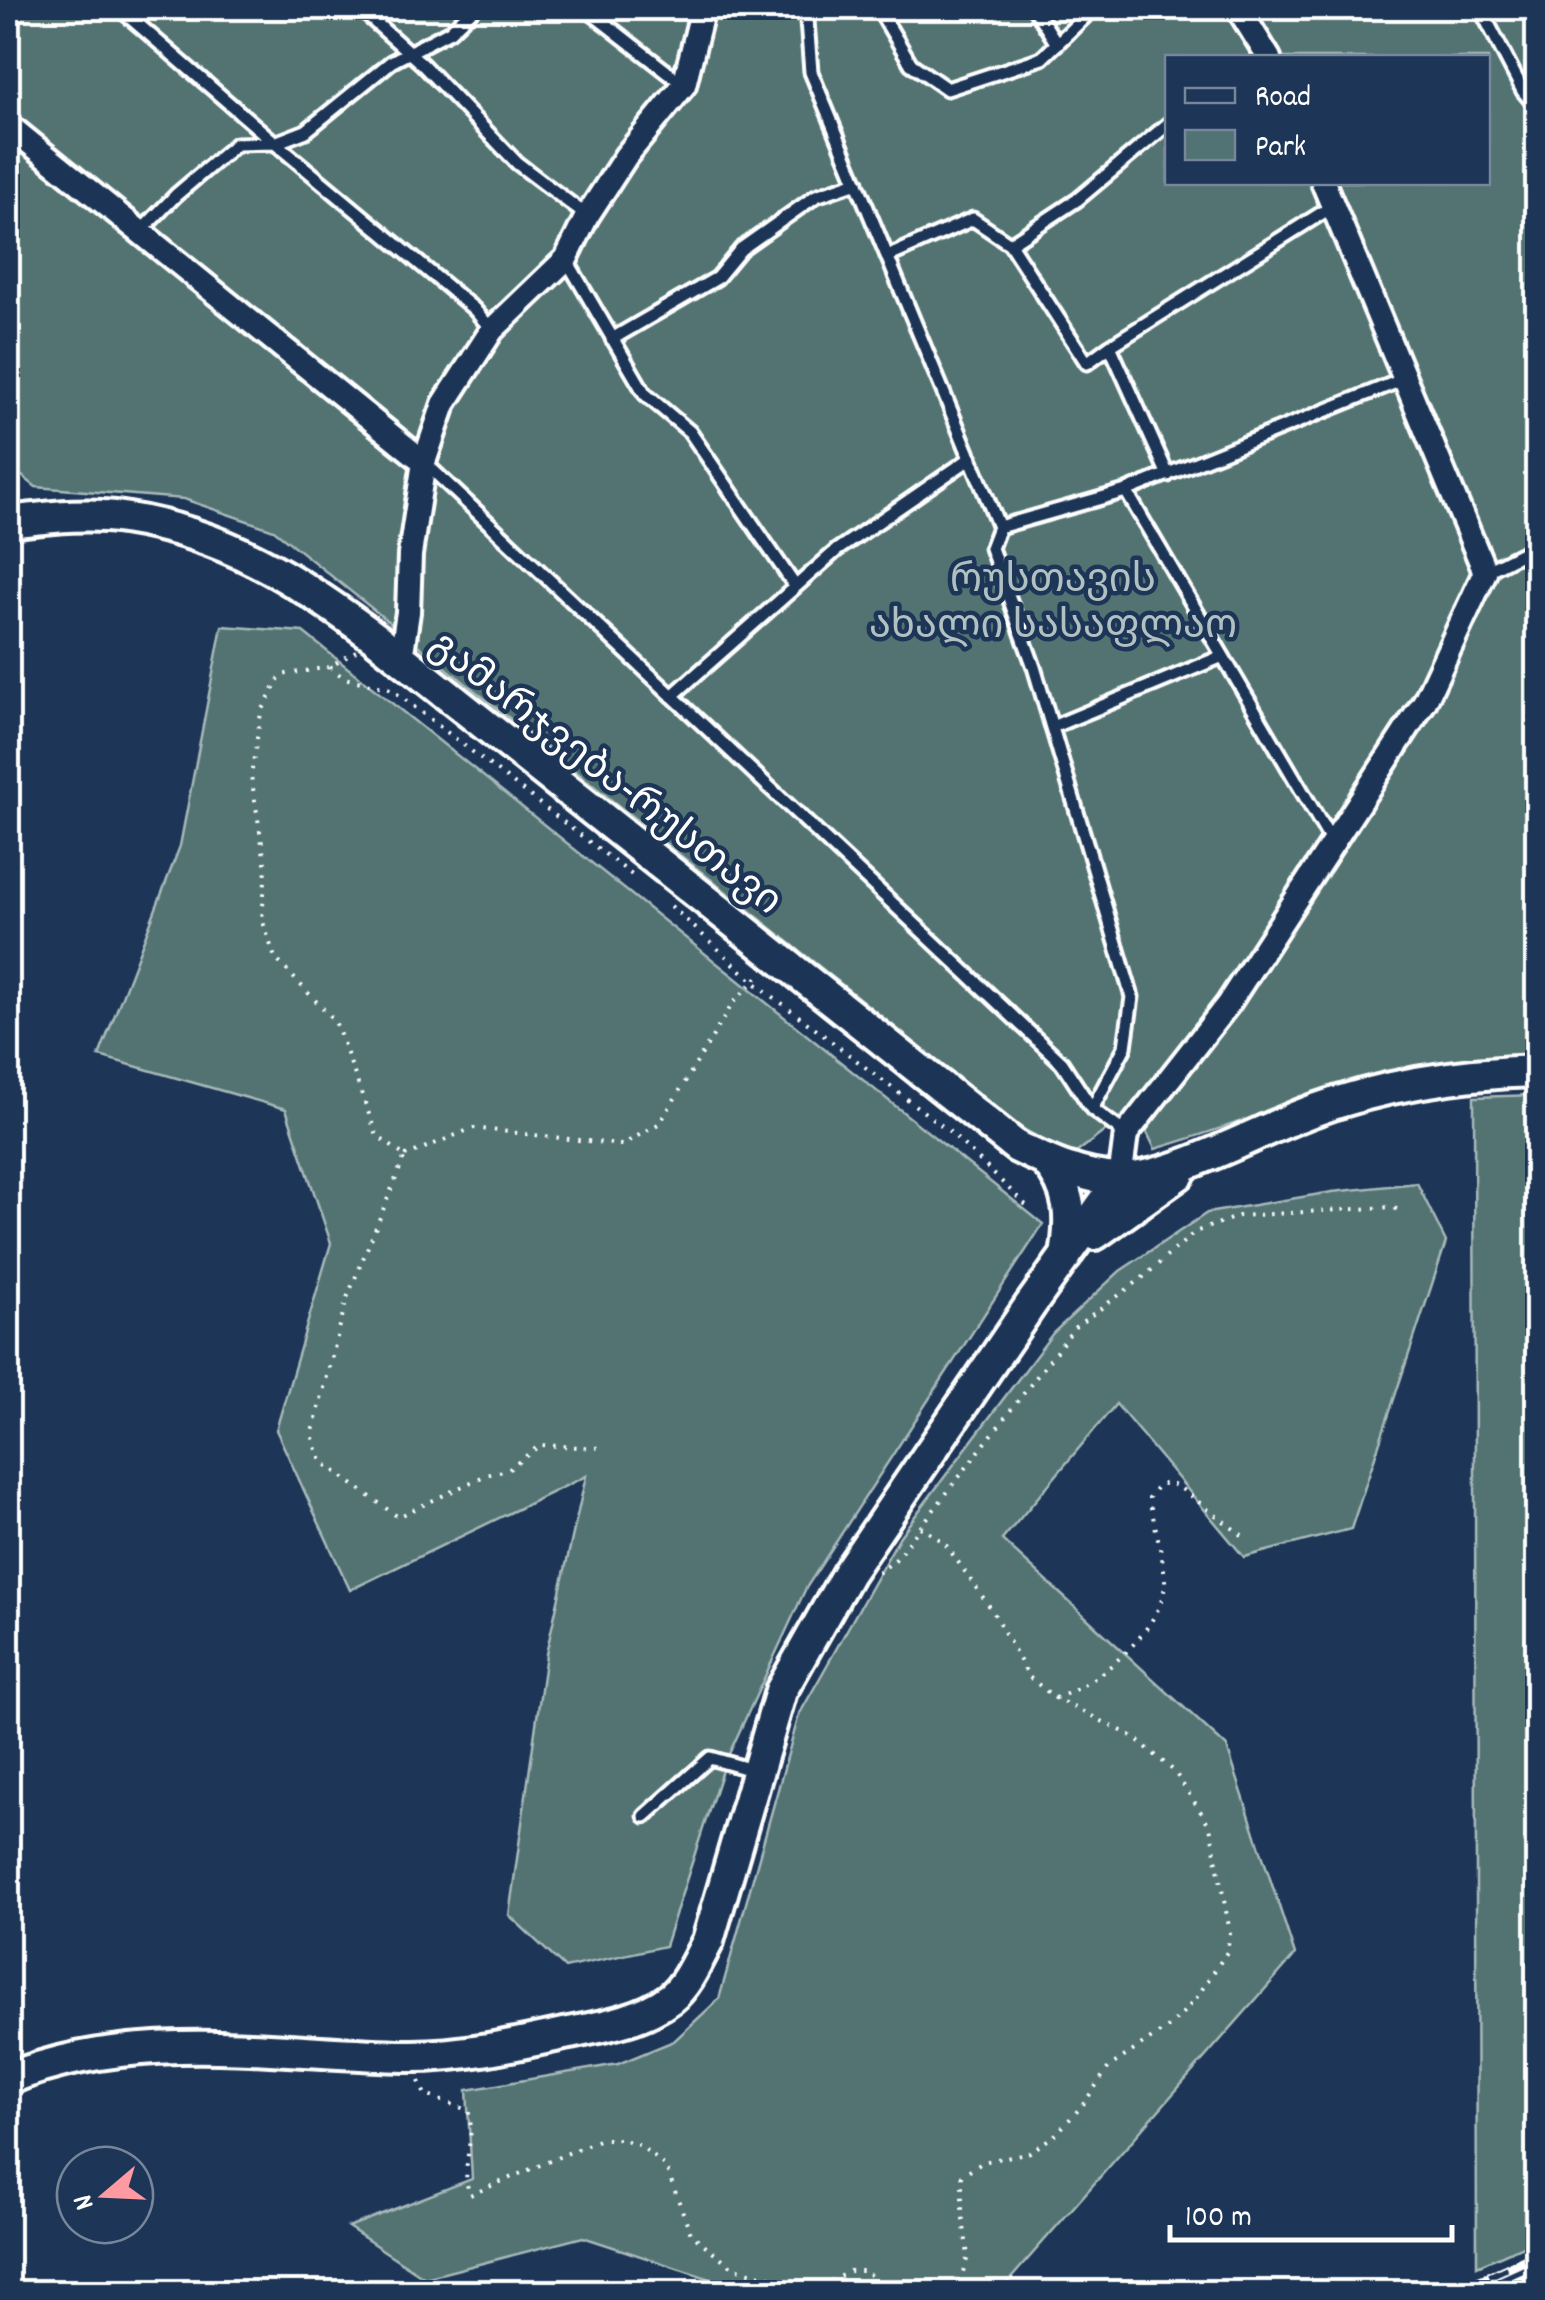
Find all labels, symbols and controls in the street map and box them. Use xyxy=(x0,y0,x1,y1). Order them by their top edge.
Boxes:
legend xyxy=(1165,55,1490,185)
text: Road xyxy=(1255,78,1311,121)
text: Park xyxy=(1255,128,1306,171)
park label: რუსთავის ახალი სასაფლაო xyxy=(869,555,1237,658)
street label: გამარჯვება-რუსთავი xyxy=(414,620,792,932)
north arrow xyxy=(55,2145,155,2245)
scale bar xyxy=(1170,2180,1452,2242)
text: N xyxy=(65,2188,107,2215)
text: 100 m xyxy=(1185,2198,1252,2241)

